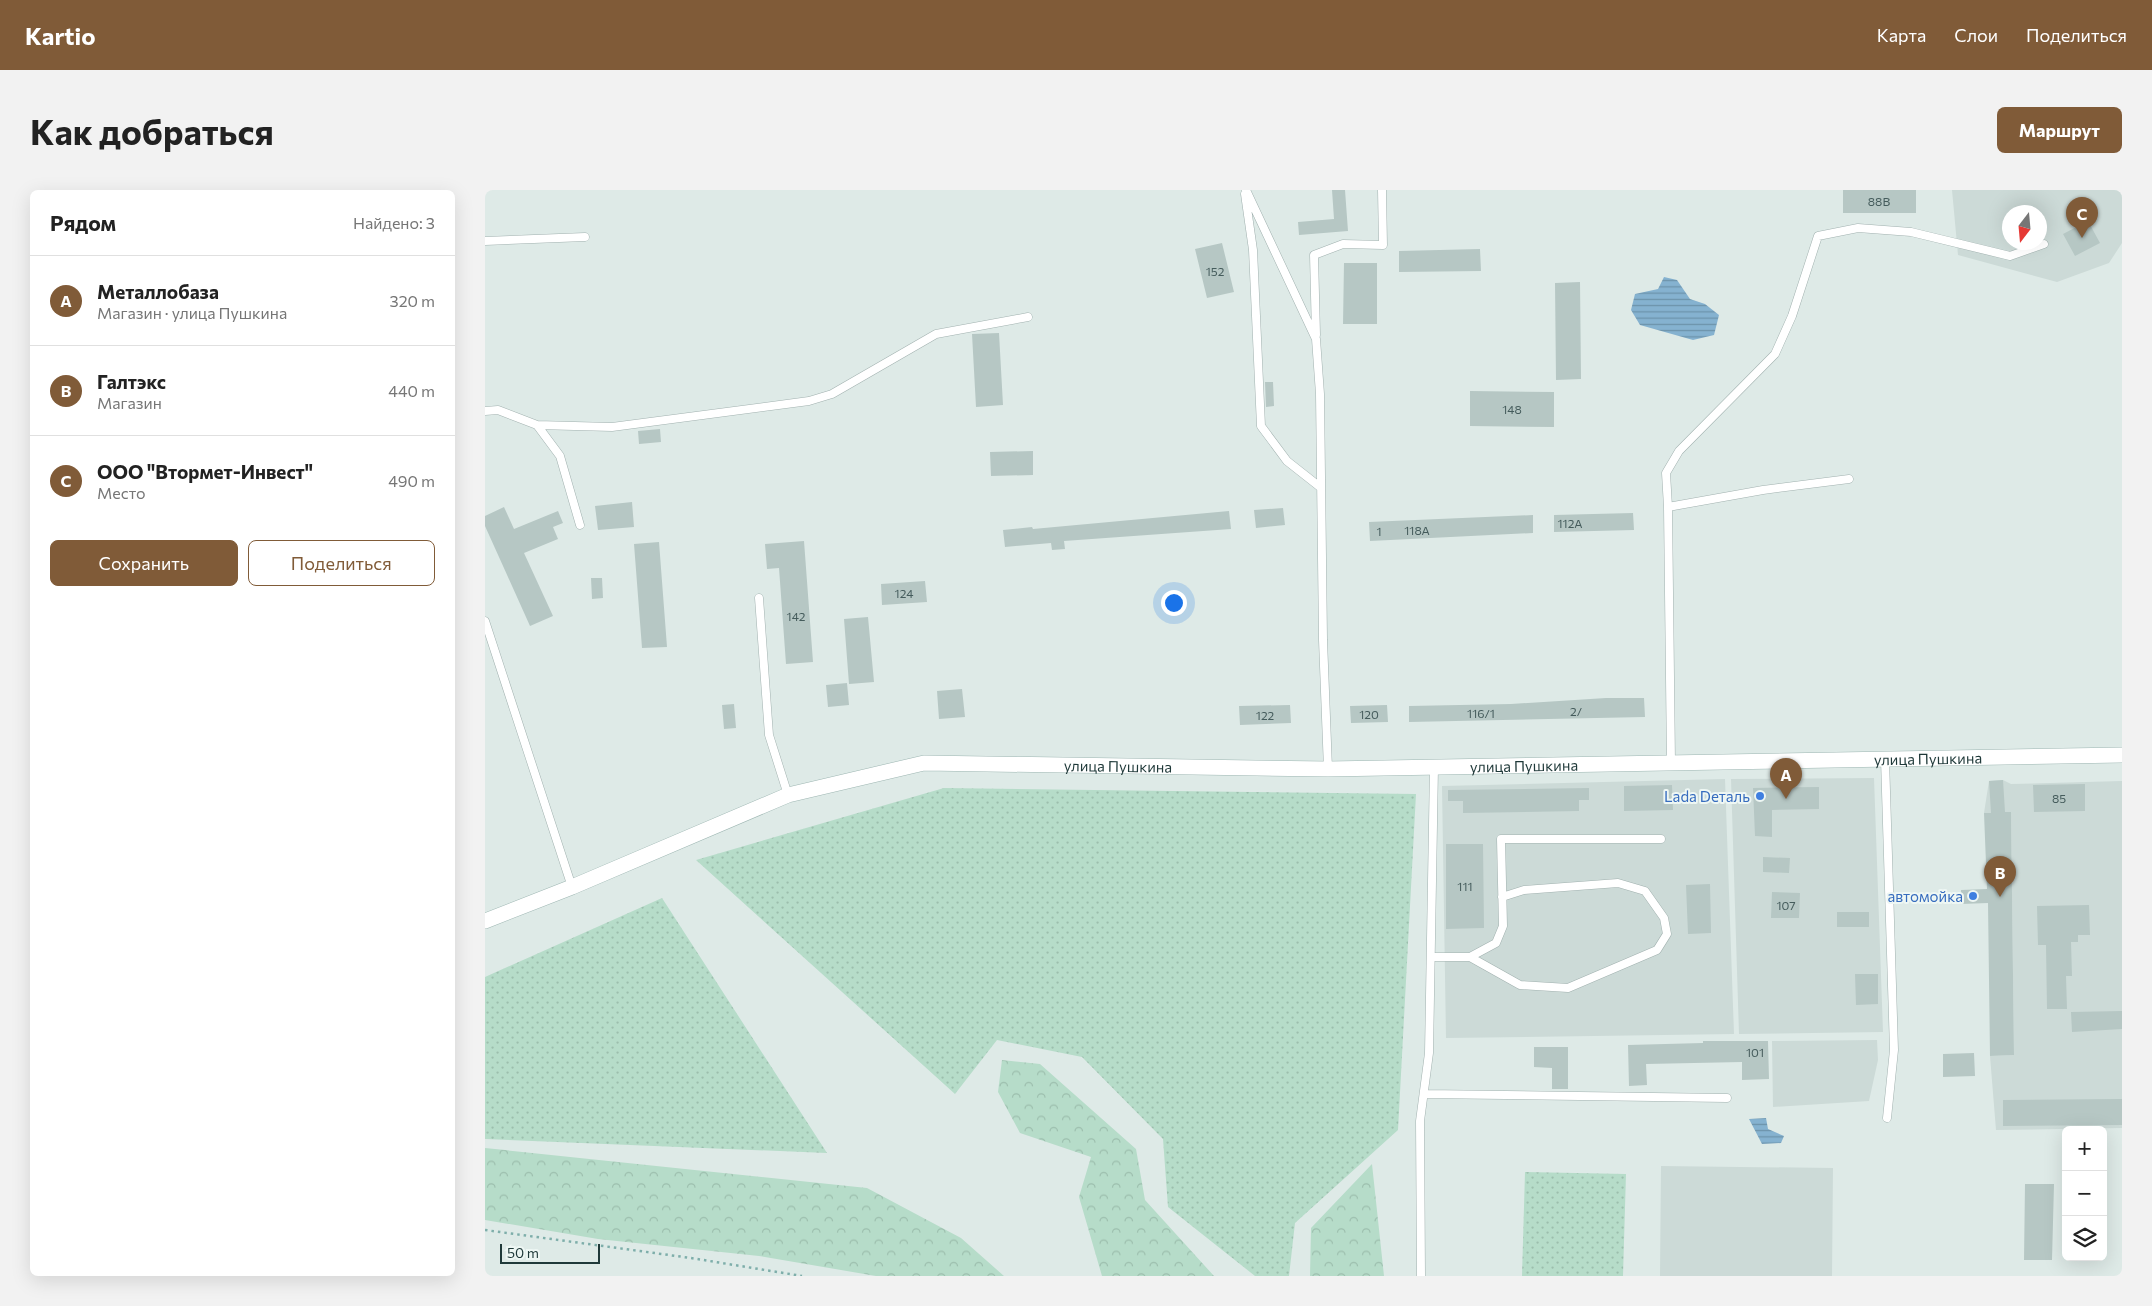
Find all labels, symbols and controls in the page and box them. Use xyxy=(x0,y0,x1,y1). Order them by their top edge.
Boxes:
text: Kartio xyxy=(25,21,95,50)
text: Карта xyxy=(1877,24,1926,46)
text: Слои xyxy=(1954,24,1998,46)
text: Поделиться xyxy=(2026,24,2127,46)
button: Маршрут xyxy=(1997,107,2122,153)
text: Как добраться xyxy=(30,109,274,152)
house number: 88В xyxy=(1868,194,1890,208)
pin: C xyxy=(2066,197,2098,238)
north arrow xyxy=(2002,205,2047,250)
text: Рядом xyxy=(50,210,116,235)
text: Найдено: 3 xyxy=(353,213,435,232)
house number: 152 xyxy=(1206,264,1225,278)
text: Металлобаза xyxy=(97,280,219,303)
text: A xyxy=(60,291,72,310)
text: 320 m xyxy=(390,291,435,310)
text: Магазин · улица Пушкина xyxy=(97,303,287,322)
text: Галтэкс xyxy=(97,370,166,393)
text: B xyxy=(61,381,71,400)
text: 440 m xyxy=(388,381,435,400)
text: Магазин xyxy=(97,393,162,412)
house number: 148 xyxy=(1502,402,1522,416)
text: ООО "Втормет-Инвест" xyxy=(97,460,313,483)
text: C xyxy=(61,471,71,490)
text: 490 m xyxy=(388,471,435,490)
text: Место xyxy=(97,483,146,502)
house number: 112А xyxy=(1557,516,1583,530)
house number: 118А xyxy=(1404,523,1430,537)
house number: 1 xyxy=(1376,524,1382,538)
button: Сохранить xyxy=(50,540,238,586)
button: Поделиться xyxy=(248,540,435,586)
house number: 124 xyxy=(895,586,913,600)
your location xyxy=(1161,590,1187,616)
house number: 142 xyxy=(787,609,806,623)
house number: 2/ xyxy=(1570,704,1582,718)
house number: 116/1 xyxy=(1467,706,1495,720)
house number: 120 xyxy=(1359,707,1379,721)
house number: 122 xyxy=(1256,708,1275,722)
street label: улица Пушкина xyxy=(1874,748,1982,768)
street label: улица Пушкина xyxy=(1064,756,1172,776)
street label: улица Пушкина xyxy=(1470,756,1578,775)
pin: A xyxy=(1770,758,1802,799)
place label: Lada Dеталь xyxy=(1664,787,1750,805)
marker: Lada Dеталь xyxy=(1754,790,1766,802)
house number: 85 xyxy=(2052,791,2066,805)
pin: B xyxy=(1984,856,2016,897)
house number: 111 xyxy=(1457,879,1473,893)
place label: автомойка xyxy=(1887,887,1963,905)
marker: автомойка xyxy=(1967,890,1979,902)
house number: 107 xyxy=(1776,898,1796,912)
house number: 101 xyxy=(1746,1045,1764,1059)
map controls xyxy=(2062,1126,2107,1261)
button: + xyxy=(2062,1126,2107,1171)
button: − xyxy=(2062,1171,2107,1216)
button: layers xyxy=(2062,1216,2107,1261)
scale bar xyxy=(500,1241,600,1264)
text: 50 m xyxy=(507,1244,539,1261)

